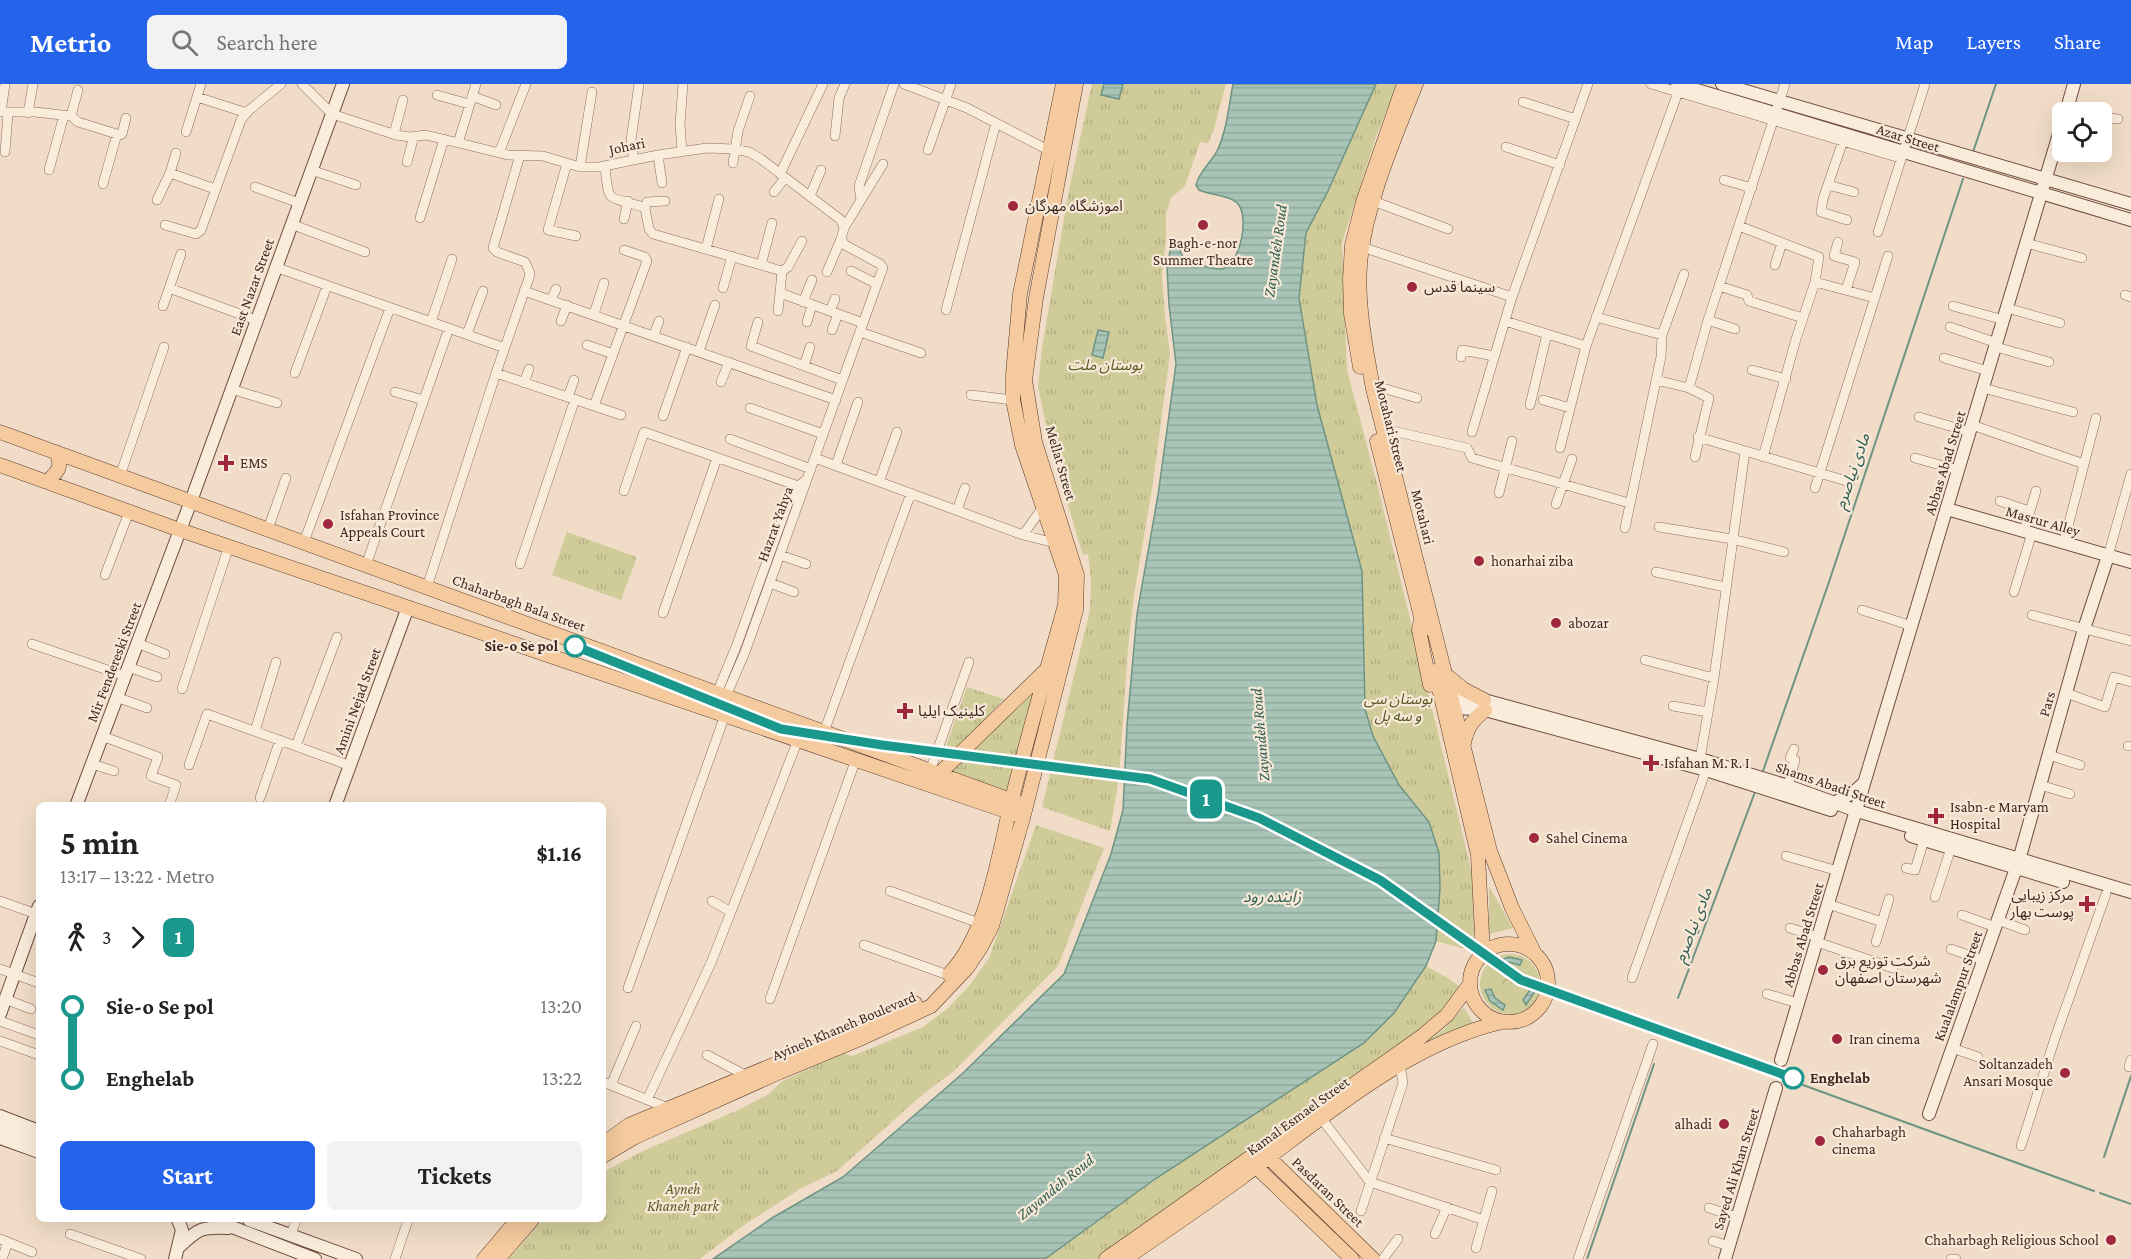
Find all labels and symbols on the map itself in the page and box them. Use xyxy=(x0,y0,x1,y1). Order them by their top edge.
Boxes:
street label: Azar Street xyxy=(1875,121,1942,155)
street label: Johari xyxy=(606,134,647,159)
place label: اموزشگاه مهرگان xyxy=(1025,198,1123,215)
marker: اموزشگاه مهرگان xyxy=(1006,199,1020,213)
water label: Zayandeh Roud xyxy=(1260,203,1291,299)
marker: Bagh-e-nor Summer Theatre xyxy=(1196,218,1210,232)
street label: East Nazar Street xyxy=(227,235,277,338)
place label: Bagh-e-nor Summer Theatre xyxy=(1153,235,1253,268)
place label: سینما قدس xyxy=(1424,279,1495,296)
marker: سینما قدس xyxy=(1405,280,1419,294)
park label: بوستان ملت xyxy=(1068,357,1143,374)
street label: Motahari Street xyxy=(1372,378,1410,475)
street label: Abbas Abad Street xyxy=(1921,408,1969,517)
street label: Mellat Street xyxy=(1043,424,1080,503)
water label: مادی نیاصرم xyxy=(1831,430,1877,513)
marker: EMS xyxy=(217,454,235,472)
place label: EMS xyxy=(240,455,268,471)
street label: Hazrat Yahya xyxy=(754,484,797,564)
street label: Motahari xyxy=(1408,488,1438,546)
street label: Masrur Alley xyxy=(2004,503,2082,540)
place label: Isfahan Province Appeals Court xyxy=(340,507,440,541)
marker: Isfahan Province Appeals Court xyxy=(321,517,335,531)
place label: honarhai ziba xyxy=(1491,553,1573,569)
marker: honarhai ziba xyxy=(1472,554,1486,568)
street label: Chaharbagh Bala Street xyxy=(450,571,589,636)
street label: Mir Fendereski Street xyxy=(84,599,145,724)
place label: abozar xyxy=(1568,615,1609,631)
marker: abozar xyxy=(1549,616,1563,630)
marker: Sie-o Se pol xyxy=(564,635,586,657)
place label: Sie-o Se pol xyxy=(485,638,559,654)
street label: Amini Nejad Street xyxy=(330,645,385,757)
water label: Zayandeh Roud xyxy=(1247,687,1274,782)
street label: Pars xyxy=(2036,689,2058,718)
park label: بوستان سی و سه پل xyxy=(1364,691,1433,726)
marker: کلینیک ایلیا xyxy=(896,702,914,720)
place label: کلینیک ایلیا xyxy=(918,703,986,719)
marker: Isfahan M. R. I xyxy=(1642,754,1660,772)
place label: Isfahan M. R. I xyxy=(1664,755,1749,771)
street label: Shams Abadi Street xyxy=(1774,759,1889,812)
line badge: 1 xyxy=(1186,780,1226,818)
place label: Isabn-e Maryam Hospital xyxy=(1950,799,2049,833)
marker: Isabn-e Maryam Hospital xyxy=(1927,807,1945,825)
place label: Sahel Cinema xyxy=(1546,830,1628,846)
marker: Sahel Cinema xyxy=(1527,831,1541,845)
street label: Abbas Abad Street xyxy=(1779,880,1827,989)
water label: مادی نیاصرم xyxy=(1671,885,1719,967)
place label: مرکز زیبایی پوست بهار xyxy=(2009,887,2074,922)
water label: زاینده رود xyxy=(1243,888,1302,906)
marker: مرکز زیبایی پوست بهار xyxy=(2078,895,2096,913)
street label: Kualalampur Street xyxy=(1931,928,1987,1044)
place label: شرکت توزیع برق شهرستان اصفهان xyxy=(1835,953,1942,987)
marker: شرکت توزیع برق شهرستان اصفهان xyxy=(1816,963,1830,977)
street label: Ayineh Khaneh Boulevard xyxy=(770,988,919,1064)
place label: Iran cinema xyxy=(1849,1031,1920,1047)
marker: Iran cinema xyxy=(1830,1032,1844,1046)
place label: Soltanzadeh Ansari Mosque xyxy=(1964,1056,2053,1090)
marker: Soltanzadeh Ansari Mosque xyxy=(2058,1066,2072,1080)
marker: Enghelab xyxy=(1782,1067,1804,1089)
place label: Enghelab xyxy=(1810,1070,1870,1086)
street label: Kamal Esmael Street xyxy=(1244,1073,1353,1159)
street label: Sayed Ali Khan Street xyxy=(1710,1105,1763,1232)
place label: alhadi xyxy=(1674,1116,1712,1132)
marker: alhadi xyxy=(1717,1117,1731,1131)
place label: Chaharbagh cinema xyxy=(1832,1124,1906,1157)
marker: Chaharbagh cinema xyxy=(1813,1134,1827,1148)
water label: Zayandeh Roud xyxy=(1013,1151,1098,1224)
street label: Pasdaran Street xyxy=(1289,1154,1368,1231)
park label: Ayneh Khaneh park xyxy=(647,1181,720,1215)
place label: Chaharbagh Religious School xyxy=(1924,1232,2099,1249)
marker: Chaharbagh Religious School xyxy=(2104,1233,2118,1247)

